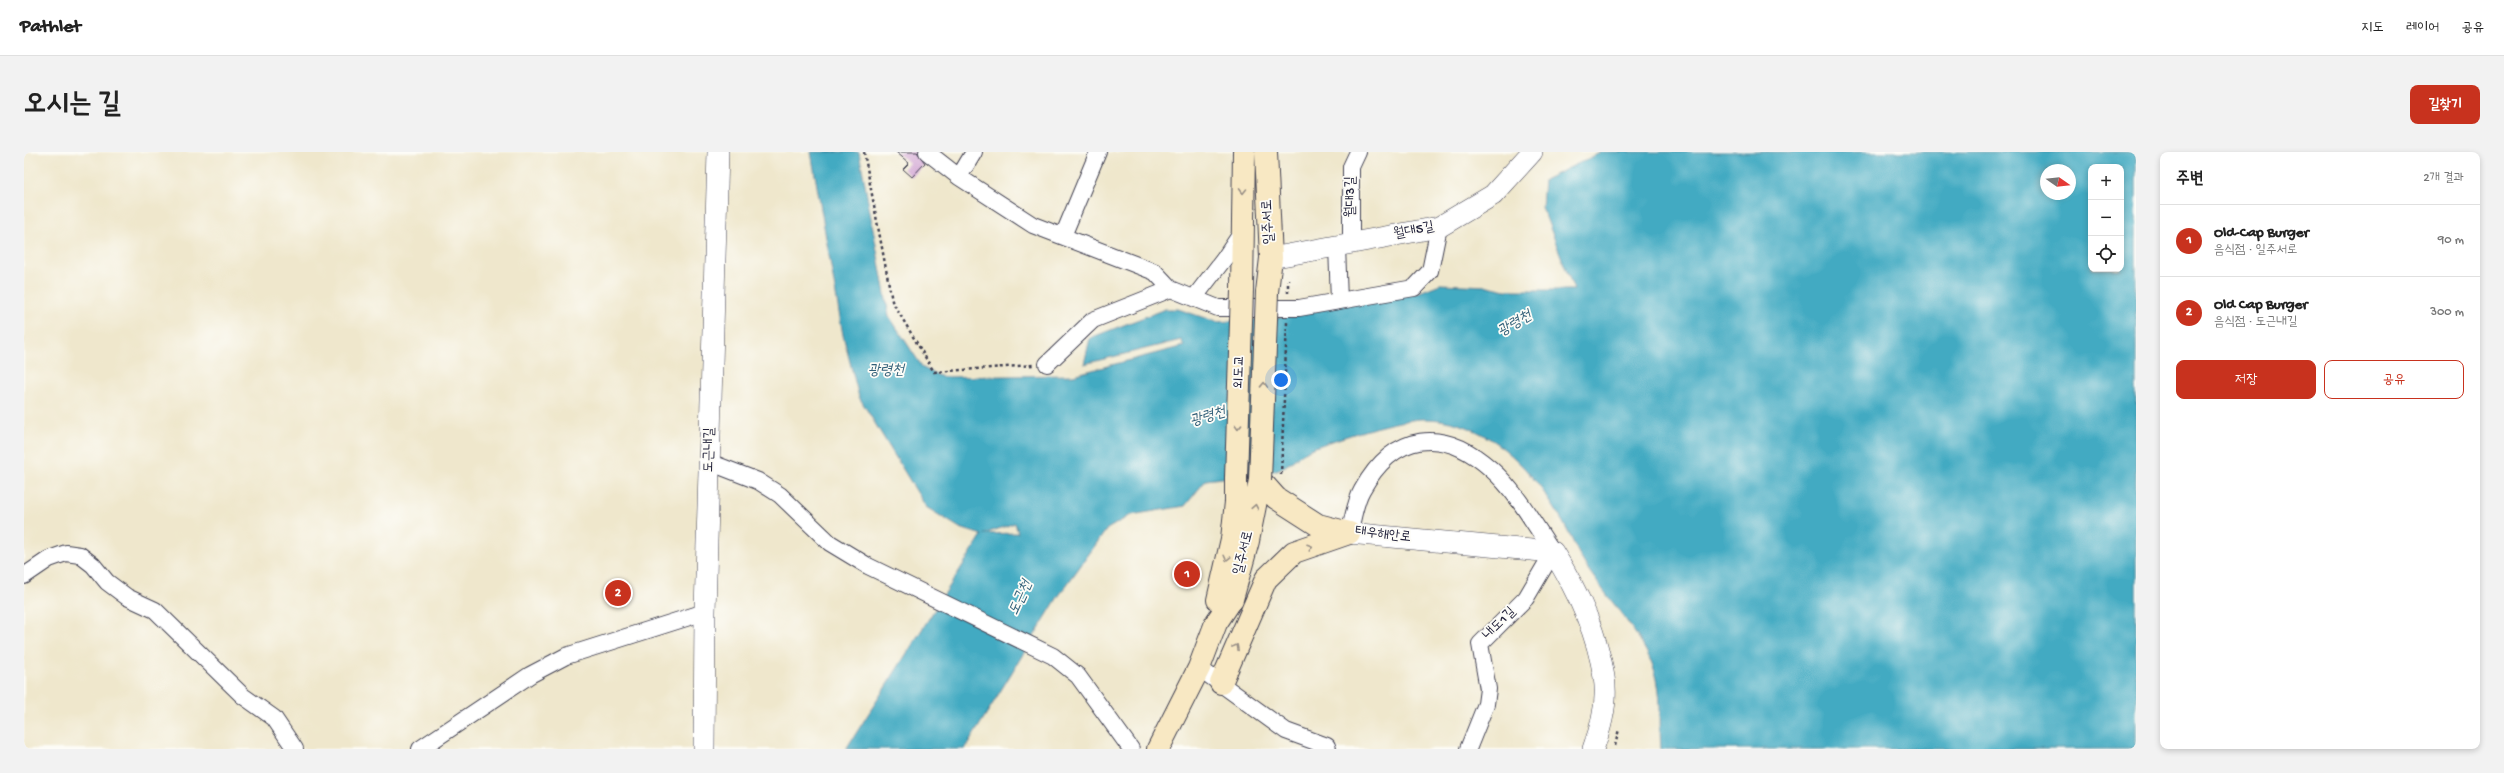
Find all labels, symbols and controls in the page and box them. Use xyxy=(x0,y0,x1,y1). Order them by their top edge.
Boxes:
text: Pathlet xyxy=(20,16,81,39)
text: 지도 xyxy=(2361,20,2384,37)
text: 레이어 xyxy=(2406,20,2439,37)
text: 공유 xyxy=(2461,20,2484,37)
button: 길찾기 xyxy=(2410,85,2480,124)
text: 오시는 길 xyxy=(24,89,121,122)
north arrow xyxy=(2040,164,2076,200)
map controls xyxy=(2088,164,2124,272)
button: + xyxy=(2088,164,2124,200)
text: 주변 xyxy=(2176,170,2203,190)
text: 2개 결과 xyxy=(2423,171,2464,186)
street label: 월대3길 xyxy=(1343,176,1360,218)
one-way arrow xyxy=(1239,188,1247,194)
street label: 일주서로 xyxy=(1259,199,1279,245)
button: − xyxy=(2088,200,2124,236)
street label: 월대5길 xyxy=(1392,219,1437,243)
text: Old-Cap Burger xyxy=(2214,224,2309,242)
text: 1 xyxy=(2186,233,2192,248)
text: 90 m xyxy=(2438,233,2464,248)
button: locate xyxy=(2088,236,2124,272)
text: 음식점 · 일주서로 xyxy=(2214,243,2297,258)
text: Old Cap Burger xyxy=(2214,296,2308,314)
text: 2 xyxy=(2186,305,2192,320)
text: 300 m xyxy=(2430,305,2464,320)
water label: 광령천 xyxy=(1495,306,1537,341)
text: 음식점 · 도근내길 xyxy=(2214,315,2297,330)
street label: 외도교 xyxy=(1231,355,1249,389)
button: 저장 xyxy=(2176,360,2316,399)
button: 공유 xyxy=(2324,360,2464,399)
water label: 광령천 xyxy=(868,362,906,380)
your location xyxy=(1271,370,1291,390)
one-way arrow xyxy=(1259,382,1268,388)
water label: 광령천 xyxy=(1188,403,1230,431)
one-way arrow xyxy=(1233,424,1242,430)
street label: 도근내길 xyxy=(701,427,719,473)
one-way arrow xyxy=(1250,504,1258,510)
street label: 태우해안로 xyxy=(1354,523,1412,547)
street label: 일주서로 xyxy=(1230,529,1258,577)
one-way arrow xyxy=(1306,543,1313,551)
one-way arrow xyxy=(1223,554,1232,561)
pin: 1 xyxy=(1174,559,1200,589)
water label: 도근천 xyxy=(1005,576,1037,618)
pin: 2 xyxy=(605,578,631,608)
street label: 내도1길 xyxy=(1480,604,1520,644)
one-way arrow xyxy=(1231,644,1239,651)

